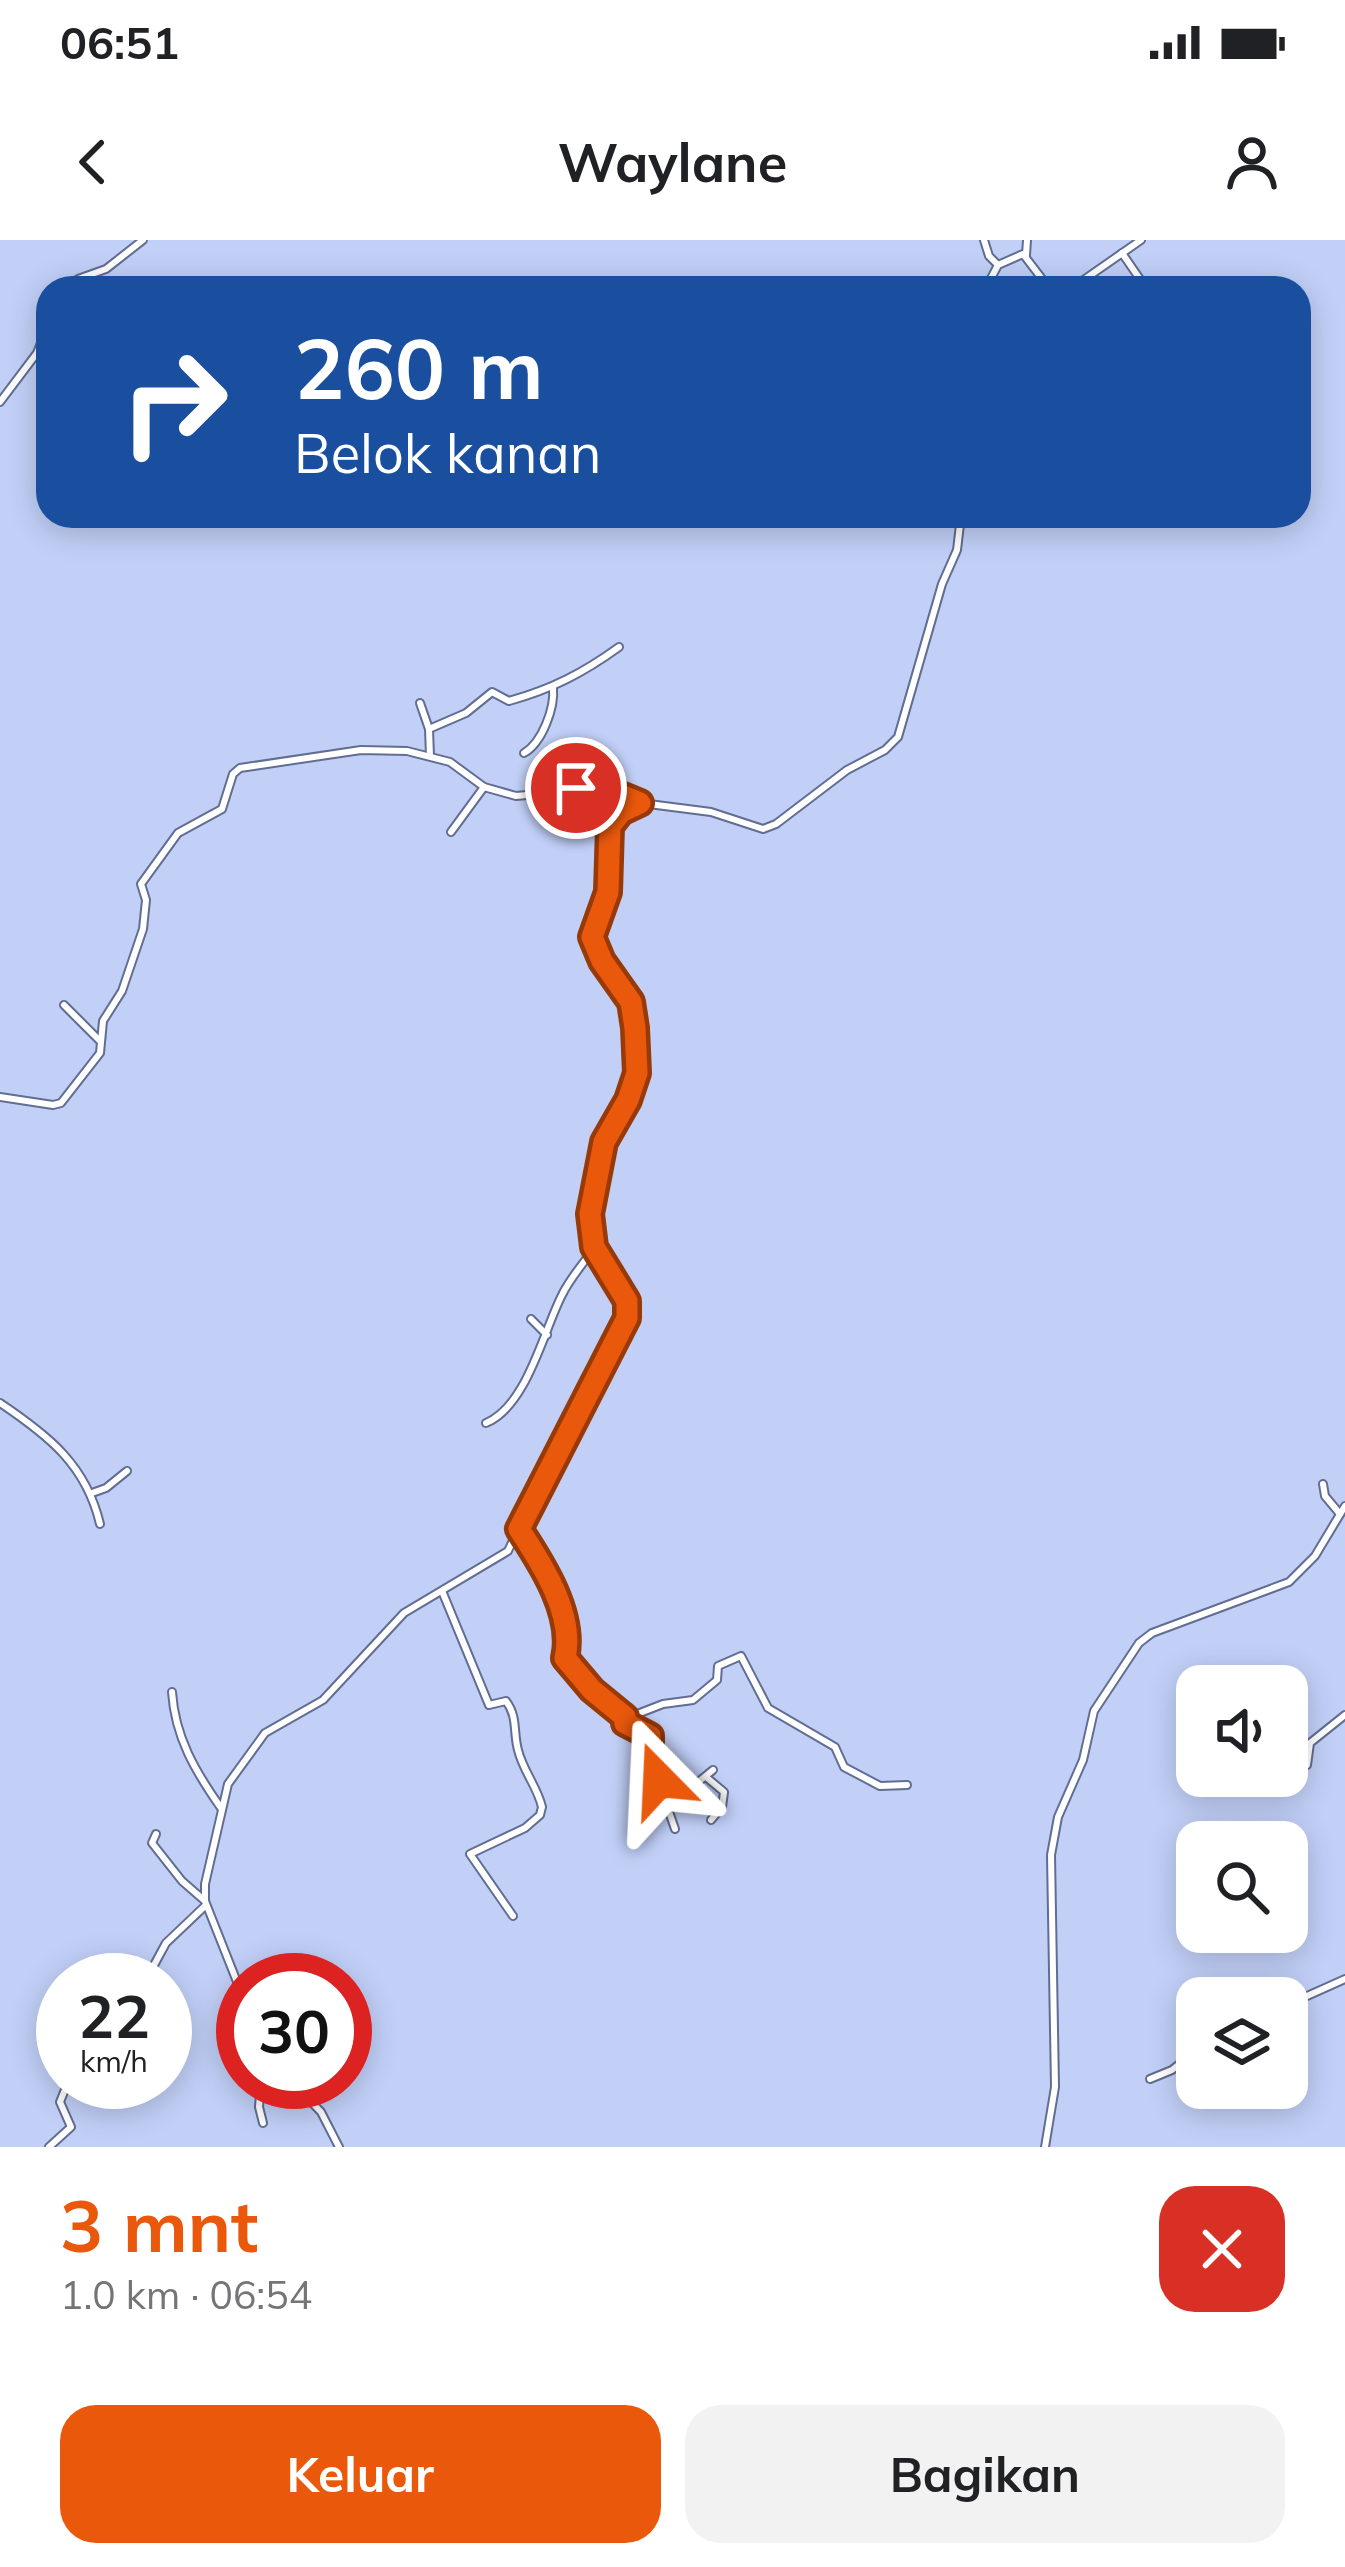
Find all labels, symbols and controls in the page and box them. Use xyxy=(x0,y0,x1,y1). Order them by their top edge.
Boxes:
text: 06:51 xyxy=(60,14,179,70)
text: Waylane xyxy=(558,128,787,196)
icon: back xyxy=(60,129,126,195)
icon: person xyxy=(1219,129,1285,195)
text: 260 m xyxy=(294,315,544,420)
icon: right xyxy=(96,324,252,480)
text: Belok kanan xyxy=(294,419,601,487)
pin xyxy=(525,737,627,839)
icon: arrive xyxy=(543,755,609,821)
map controls xyxy=(1176,1665,1308,2109)
button: sound xyxy=(1176,1665,1308,1797)
position arrow xyxy=(596,1717,722,1843)
button: search xyxy=(1176,1821,1308,1953)
speed limit sign: 30 xyxy=(216,1953,372,2109)
button: layers xyxy=(1176,1977,1308,2109)
text: 22 xyxy=(78,1978,150,2053)
text: km/h xyxy=(80,2042,148,2080)
text: 3 mnt xyxy=(60,2180,258,2270)
button: close xyxy=(1159,2186,1285,2312)
text: 1.0 km · 06:54 xyxy=(60,2270,312,2319)
button: Keluar xyxy=(60,2405,661,2543)
button: Bagikan xyxy=(685,2405,1285,2543)

